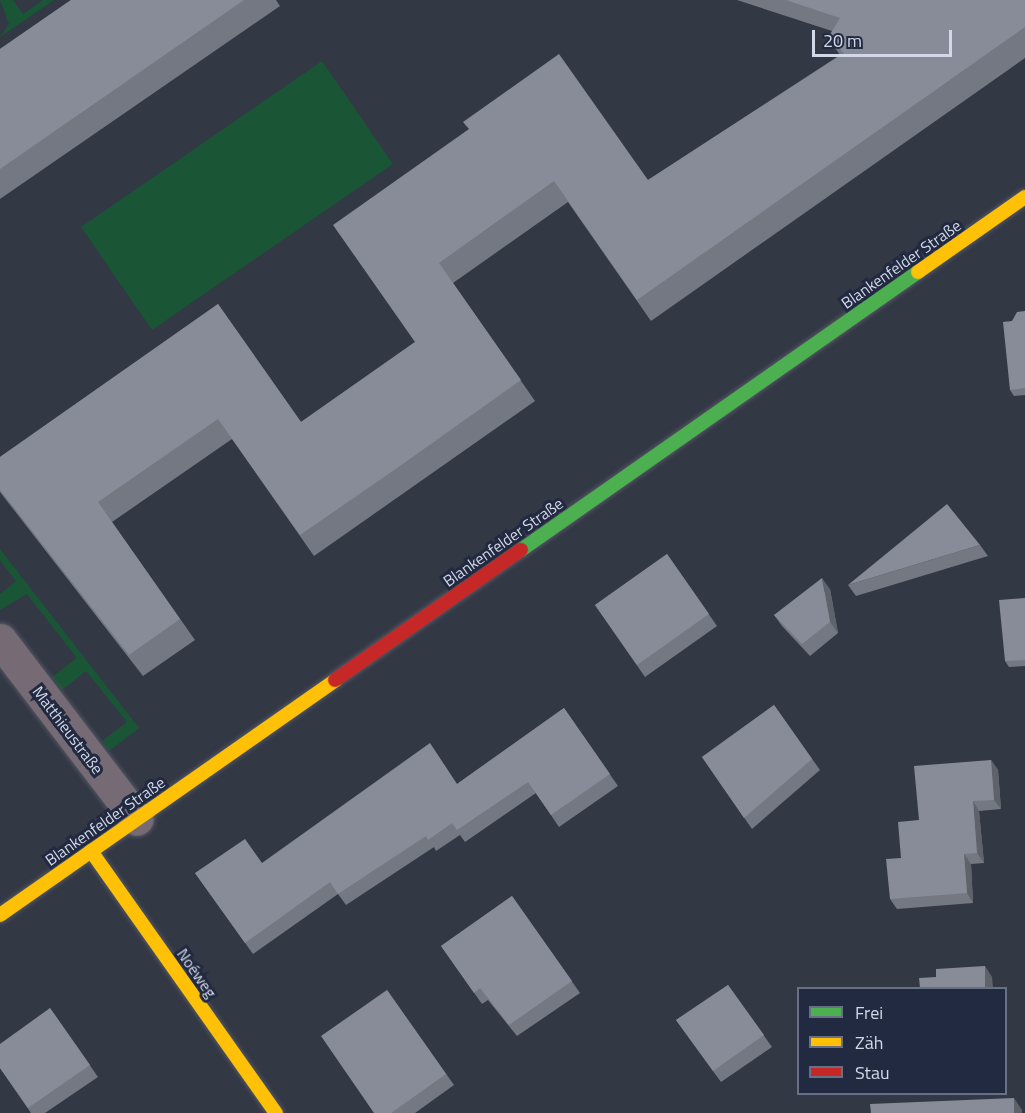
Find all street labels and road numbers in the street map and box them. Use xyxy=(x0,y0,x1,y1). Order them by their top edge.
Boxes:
street label: Blankenfelder Straße xyxy=(837,215,965,313)
street label: Blankenfelder Straße xyxy=(439,493,567,591)
street label: Matthieustraße xyxy=(29,682,107,778)
street label: Blankenfelder Straße xyxy=(41,772,169,870)
street label: Noéweg xyxy=(173,945,221,1001)

